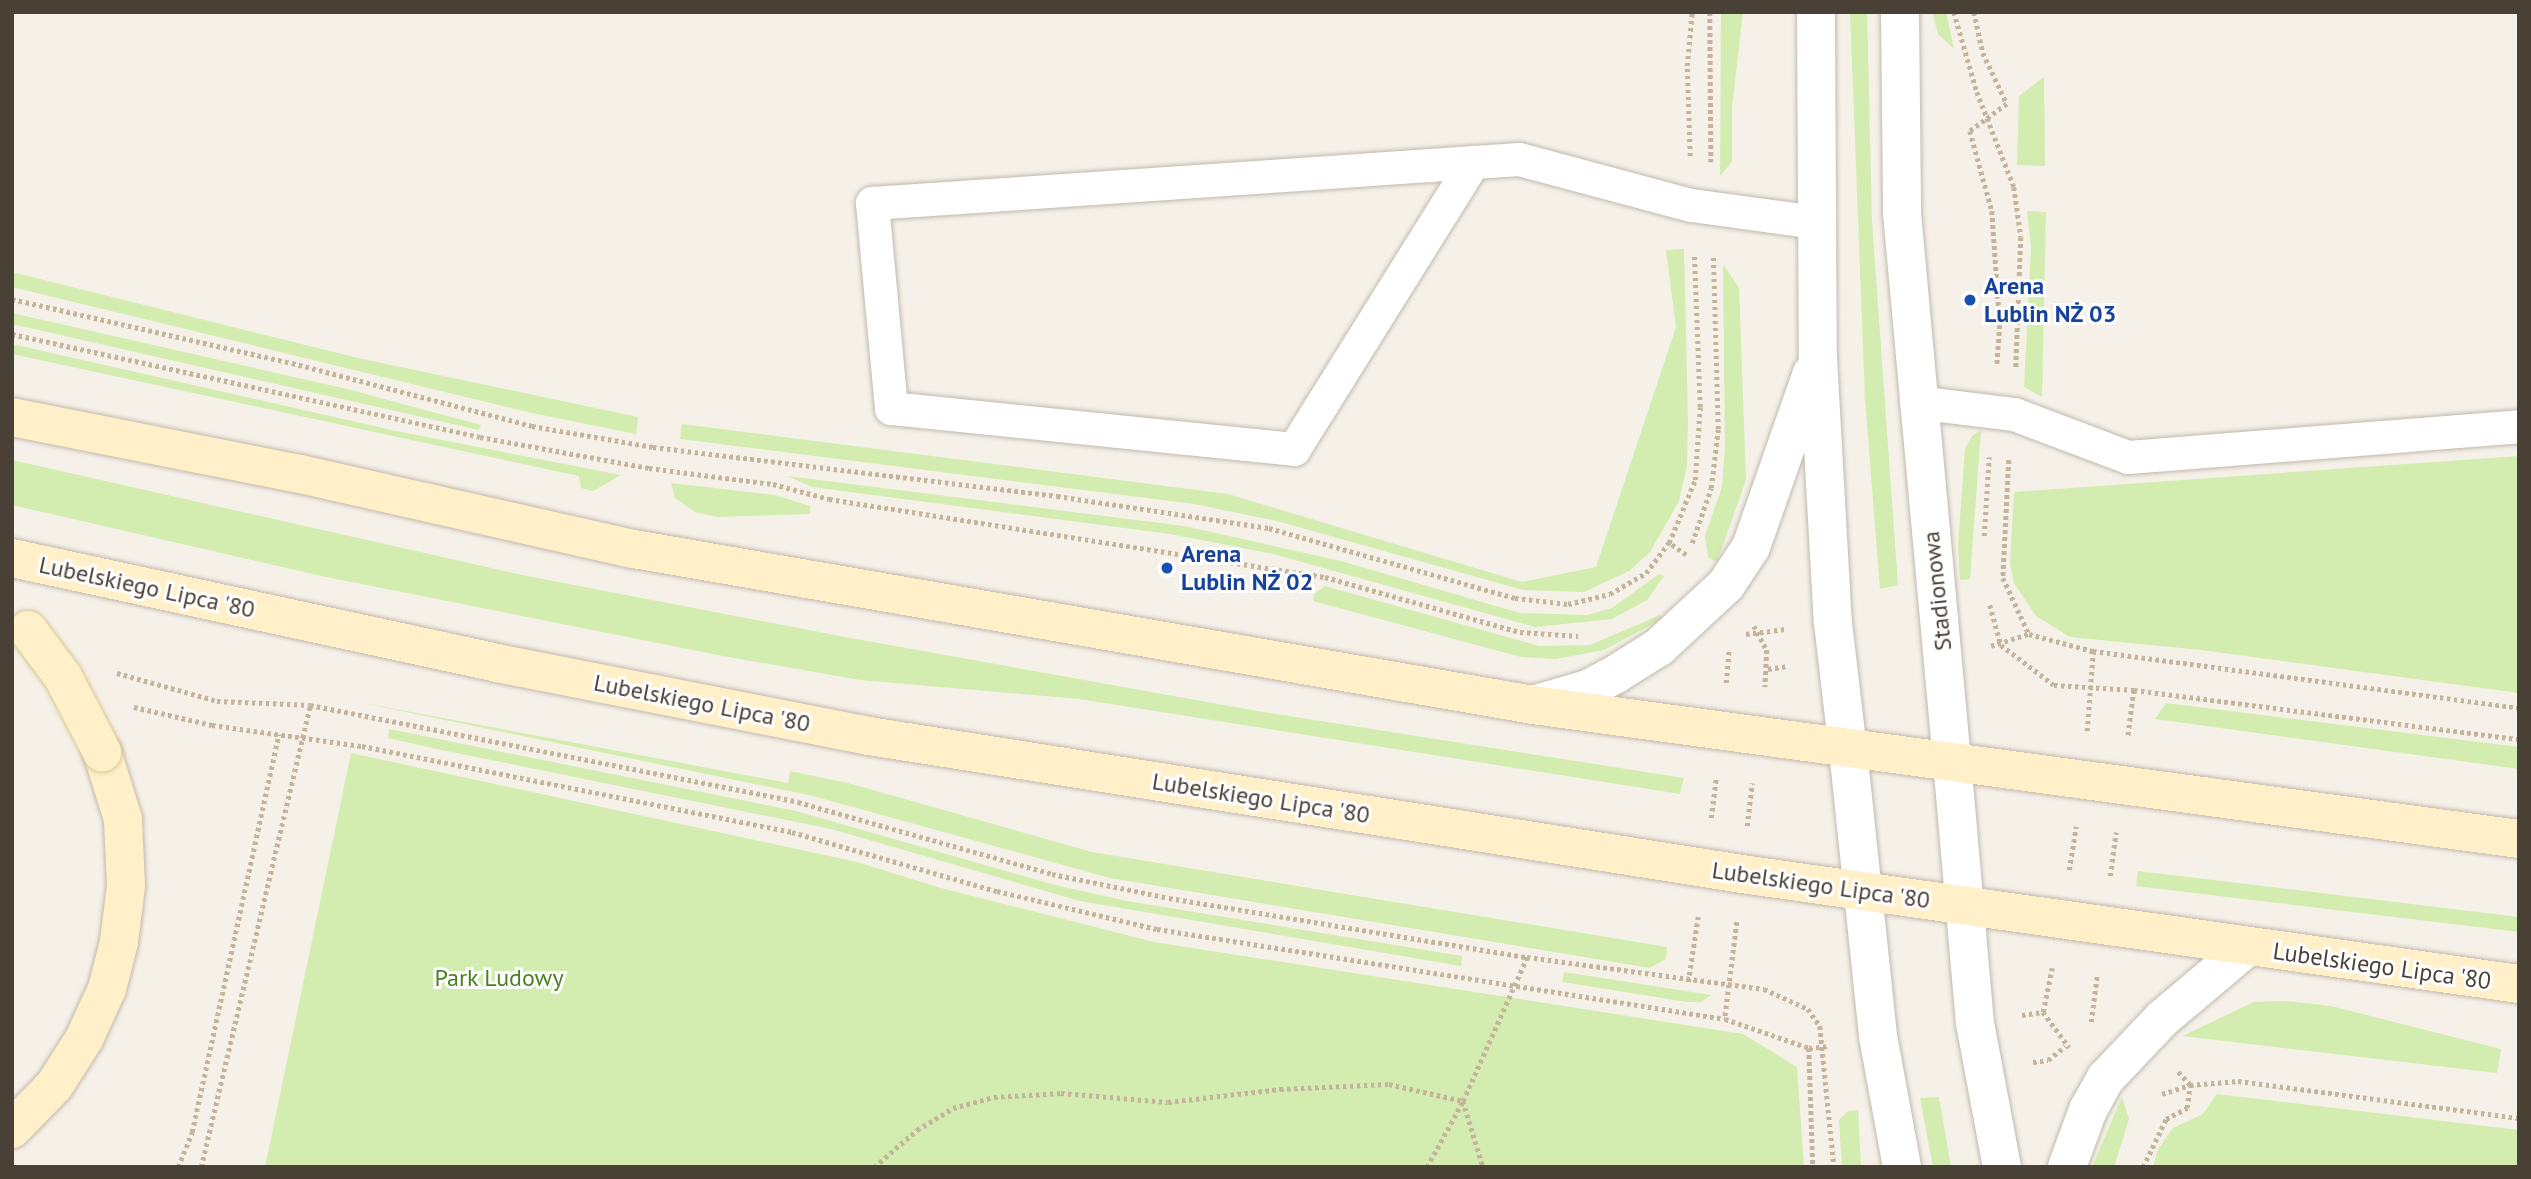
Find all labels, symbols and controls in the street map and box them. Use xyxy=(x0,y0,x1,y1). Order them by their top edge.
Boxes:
place label: Arena Lublin NŻ 03 xyxy=(1984,272,2117,328)
marker: Arena Lublin NŻ 03 xyxy=(1962,292,1978,308)
street label: Stadionowa xyxy=(1916,530,1958,652)
place label: Arena Lublin NŻ 02 xyxy=(1181,540,1314,596)
street label: Lubelskiego Lipca '80 xyxy=(36,550,258,624)
marker: Arena Lublin NŻ 02 xyxy=(1159,560,1175,576)
street label: Lubelskiego Lipca '80 xyxy=(591,668,813,738)
street label: Lubelskiego Lipca '80 xyxy=(1149,766,1373,830)
street label: Lubelskiego Lipca '80 xyxy=(1709,855,1933,915)
street label: Lubelskiego Lipca '80 xyxy=(2270,936,2494,996)
park label: Park Ludowy xyxy=(434,964,564,992)

